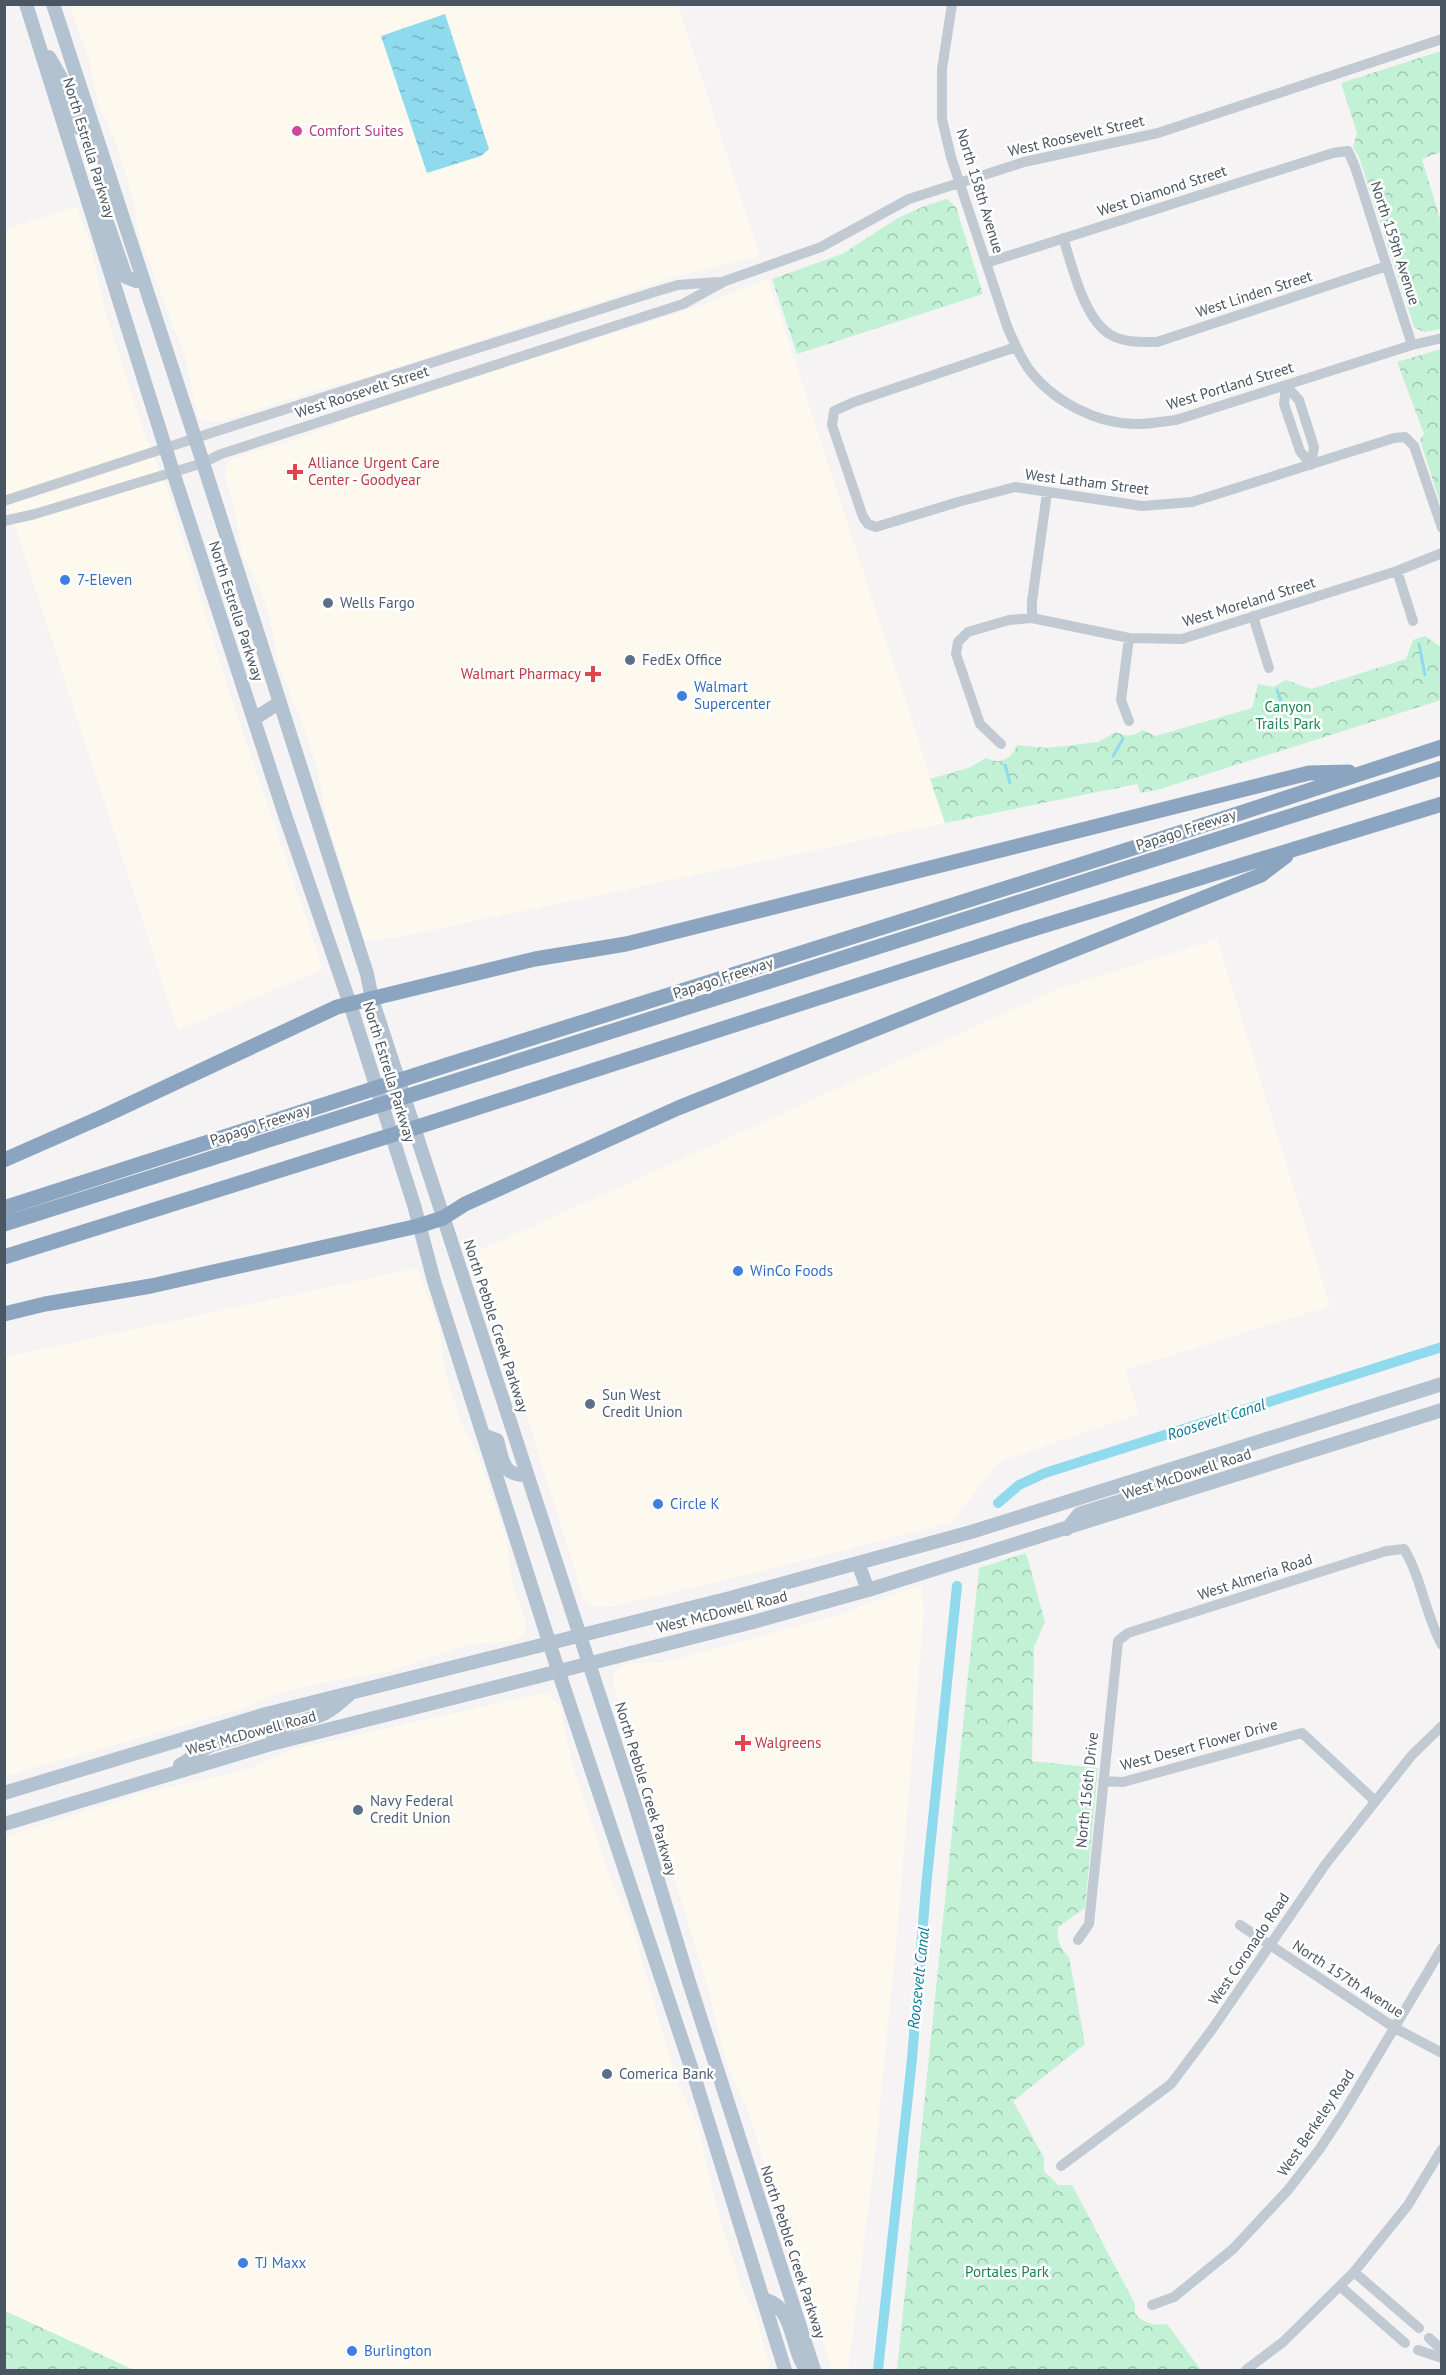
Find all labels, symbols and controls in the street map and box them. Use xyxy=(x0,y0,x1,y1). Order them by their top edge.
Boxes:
street label: North Estrella Parkway xyxy=(59,75,120,221)
street label: West Roosevelt Street xyxy=(1006,111,1146,160)
place label: Comfort Suites xyxy=(309,121,404,140)
marker: Comfort Suites xyxy=(290,124,304,138)
street label: North 158th Avenue xyxy=(953,126,1008,255)
street label: West Diamond Street xyxy=(1095,161,1229,220)
street label: North 159th Avenue xyxy=(1366,178,1424,307)
street label: West Linden Street xyxy=(1193,266,1314,321)
street label: West Portland Street xyxy=(1164,357,1296,414)
street label: West Roosevelt Street xyxy=(293,361,431,422)
place label: Alliance Urgent Care Center - Goodyear xyxy=(308,453,440,489)
marker: Alliance Urgent Care Center - Goodyear xyxy=(286,463,304,481)
street label: West Latham Street xyxy=(1024,464,1150,499)
street label: North Estrella Parkway xyxy=(205,538,268,683)
place label: 7-Eleven xyxy=(77,570,132,589)
street label: West Moreland Street xyxy=(1180,572,1318,631)
marker: 7-Eleven xyxy=(58,573,72,587)
place label: Wells Fargo xyxy=(340,593,415,612)
marker: Wells Fargo xyxy=(321,596,335,610)
place label: FedEx Office xyxy=(642,650,722,669)
marker: FedEx Office xyxy=(623,653,637,667)
place label: Walmart Pharmacy xyxy=(461,664,581,683)
marker: Walmart Pharmacy xyxy=(586,667,600,681)
place label: Walmart Supercenter xyxy=(694,677,771,713)
marker: Walmart Supercenter xyxy=(675,689,689,703)
park label: Canyon Trails Park xyxy=(1255,697,1322,733)
street label: Papago Freeway xyxy=(1133,804,1238,855)
street label: Papago Freeway xyxy=(670,952,775,1003)
street label: North Estrella Parkway xyxy=(359,999,420,1145)
street label: Papago Freeway xyxy=(207,1099,312,1150)
street label: North Pebble Creek Parkway xyxy=(459,1237,533,1415)
place label: WinCo Foods xyxy=(750,1261,833,1280)
marker: WinCo Foods xyxy=(731,1264,745,1278)
place label: Sun West Credit Union xyxy=(602,1385,682,1421)
water label: Roosevelt Canal xyxy=(1164,1393,1268,1444)
marker: Sun West Credit Union xyxy=(583,1397,597,1411)
street label: West McDowell Road xyxy=(1120,1444,1254,1503)
place label: Circle K xyxy=(670,1494,720,1513)
marker: Circle K xyxy=(651,1497,665,1511)
street label: West Almeria Road xyxy=(1195,1549,1315,1604)
street label: West McDowell Road xyxy=(655,1586,789,1637)
street label: North Pebble Creek Parkway xyxy=(611,1700,682,1878)
street label: West McDowell Road xyxy=(184,1706,318,1759)
street label: West Desert Flower Drive xyxy=(1118,1714,1280,1775)
street label: North 156th Drive xyxy=(1071,1731,1102,1849)
place label: Walgreens xyxy=(755,1733,821,1752)
marker: Walgreens xyxy=(736,1736,750,1750)
place label: Navy Federal Credit Union xyxy=(370,1791,454,1827)
marker: Navy Federal Credit Union xyxy=(351,1803,365,1817)
street label: West Coronado Road xyxy=(1204,1889,1293,2009)
water label: Roosevelt Canal xyxy=(903,1925,933,2030)
street label: North 157th Avenue xyxy=(1289,1936,1407,2022)
place label: Comerica Bank xyxy=(619,2064,715,2083)
street label: West Berkeley Road xyxy=(1273,2066,1358,2180)
marker: Comerica Bank xyxy=(600,2067,614,2081)
street label: North Pebble Creek Parkway xyxy=(756,2163,830,2341)
place label: TJ Maxx xyxy=(255,2253,306,2272)
marker: TJ Maxx xyxy=(236,2256,250,2270)
park label: Portales Park xyxy=(965,2262,1050,2281)
place label: Burlington xyxy=(364,2341,432,2360)
marker: Burlington xyxy=(345,2344,359,2358)

